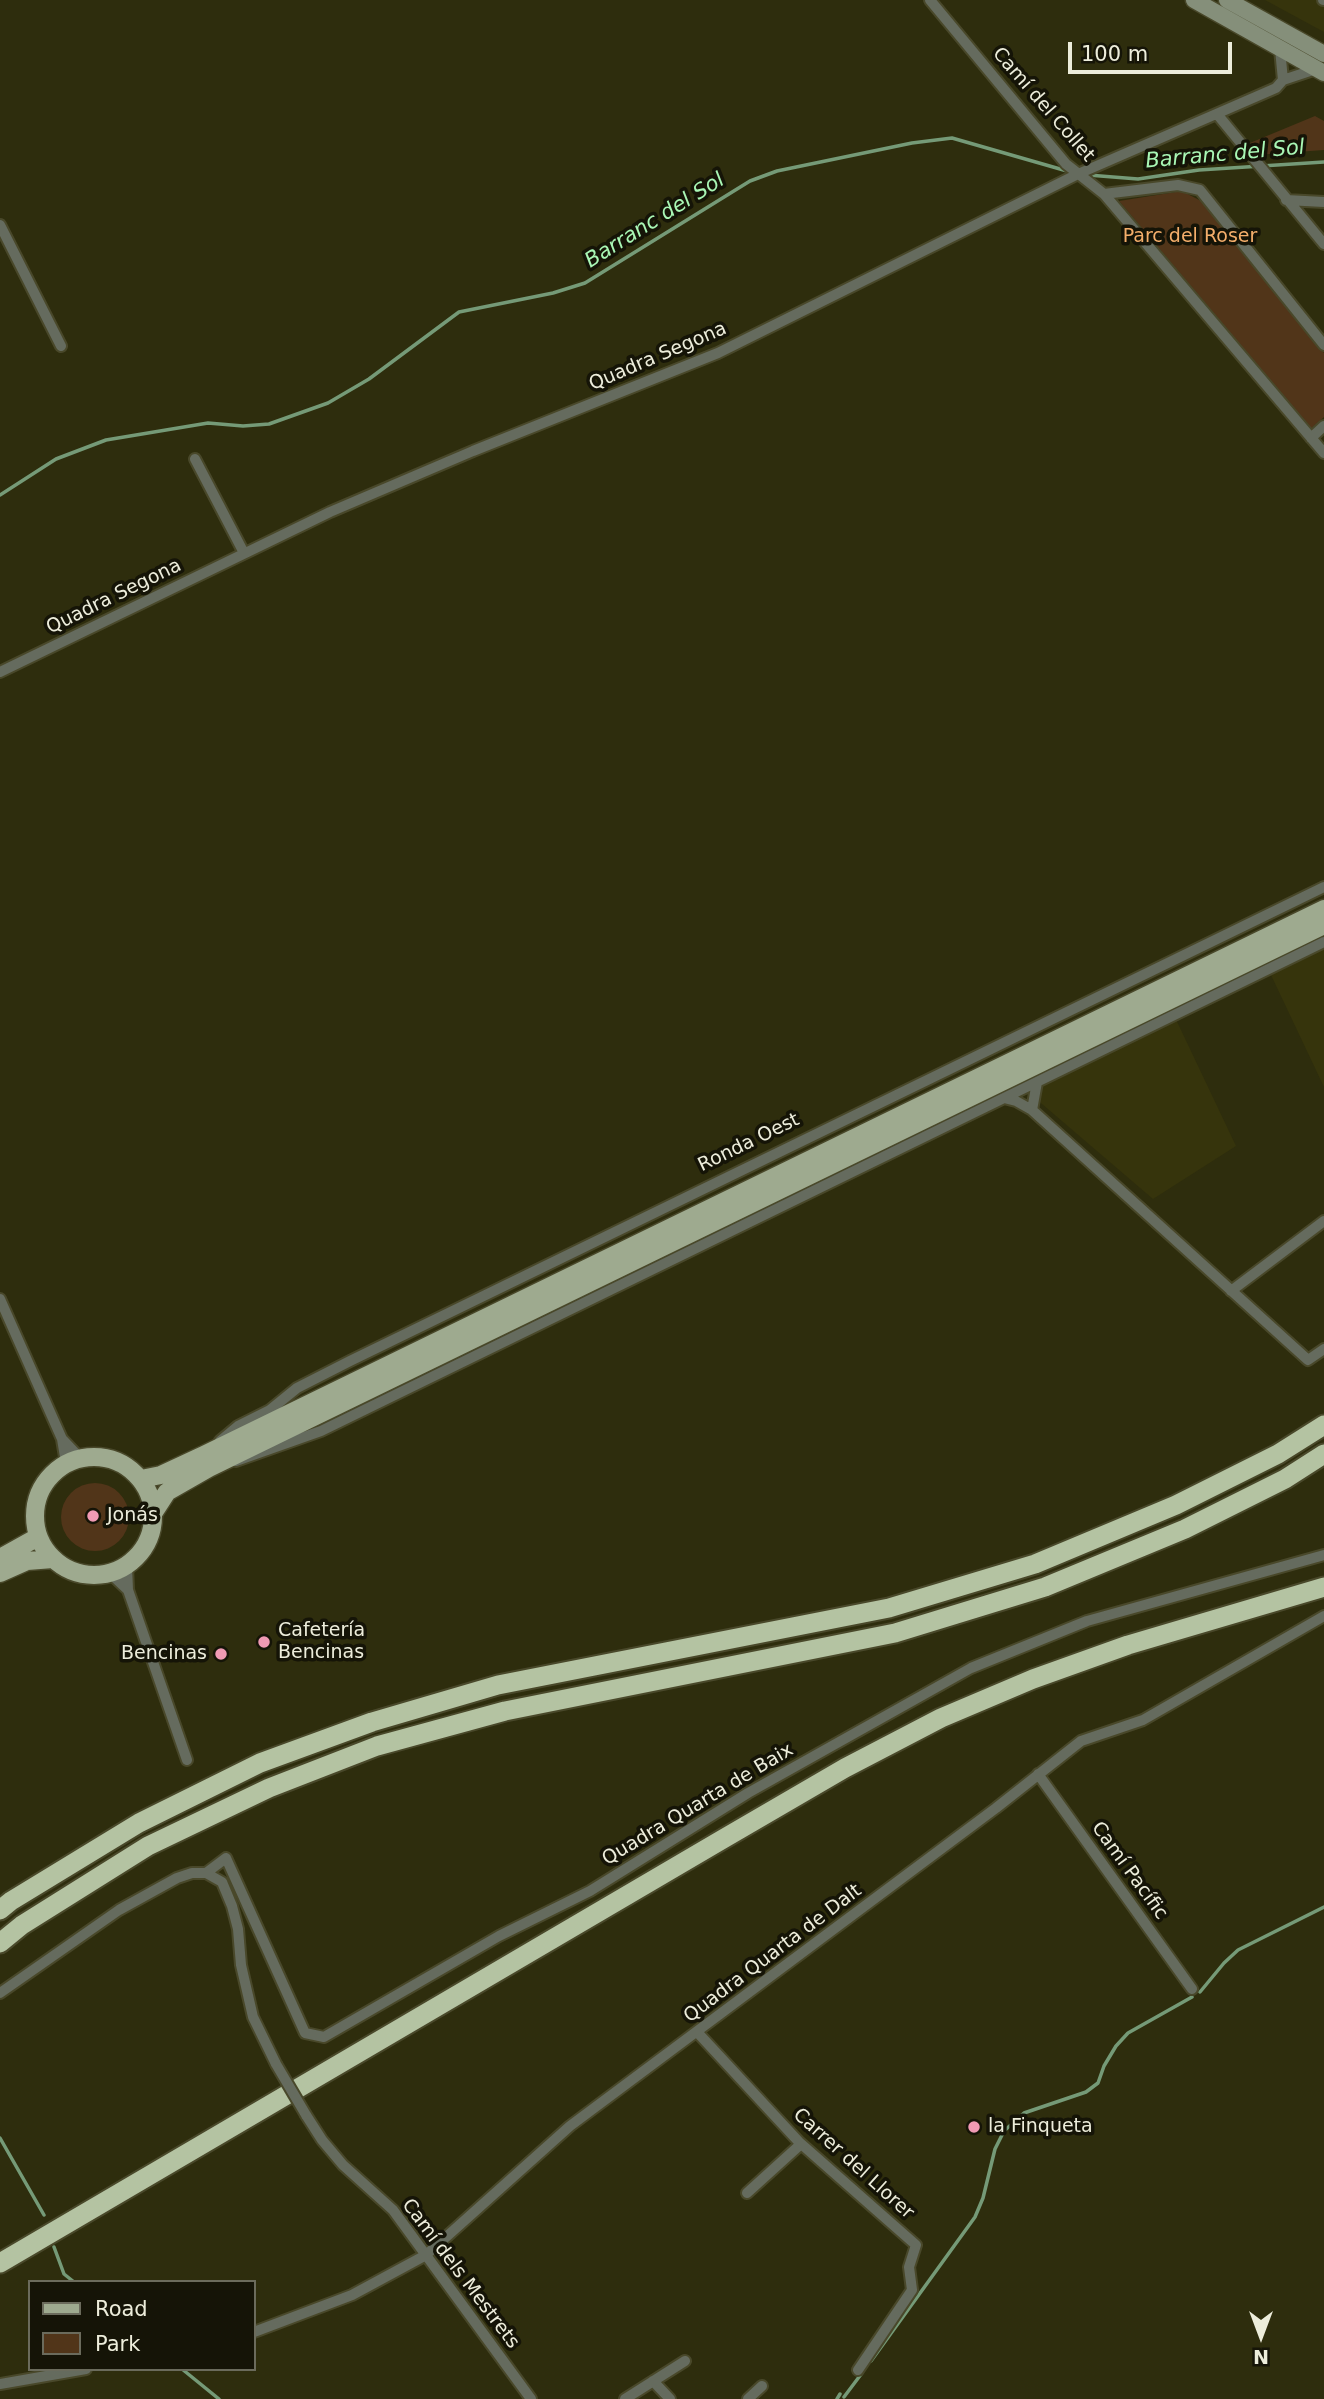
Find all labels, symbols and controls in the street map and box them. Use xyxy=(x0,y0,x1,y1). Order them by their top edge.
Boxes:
scale bar xyxy=(1072,28,1236,72)
text: 100 m xyxy=(1081,42,1148,66)
street label: Camí del Collet xyxy=(987,43,1099,167)
water label: Barranc del Sol xyxy=(1144,135,1306,175)
water label: Barranc del Sol xyxy=(581,168,729,274)
park label: Parc del Roser xyxy=(1123,226,1257,248)
street label: Quadra Segona xyxy=(586,318,730,396)
street label: Quadra Segona xyxy=(43,554,185,640)
street label: Ronda Oest xyxy=(695,1109,803,1177)
place label: Jonás xyxy=(107,1505,158,1527)
marker: Jonás xyxy=(85,1508,101,1524)
place label: Cafetería Bencinas xyxy=(278,1620,365,1664)
marker: Cafetería Bencinas xyxy=(256,1634,272,1650)
place label: Bencinas xyxy=(121,1643,207,1665)
marker: Bencinas xyxy=(213,1646,229,1662)
street label: Quadra Quarta de Baix xyxy=(598,1739,798,1871)
street label: Camí Pacífic xyxy=(1086,1818,1172,1924)
street label: Quadra Quarta de Dalt xyxy=(680,1880,866,2028)
street label: Carrer del Llorer xyxy=(788,2104,918,2224)
place label: la Finqueta xyxy=(988,2116,1093,2138)
marker: la Finqueta xyxy=(966,2119,982,2135)
street label: Camí dels Mestrets xyxy=(396,2195,524,2353)
legend xyxy=(28,2280,256,2371)
text: Road xyxy=(95,2297,148,2321)
north arrow xyxy=(1226,2301,1296,2371)
text: Park xyxy=(95,2332,140,2356)
text: N xyxy=(1253,2346,1269,2368)

